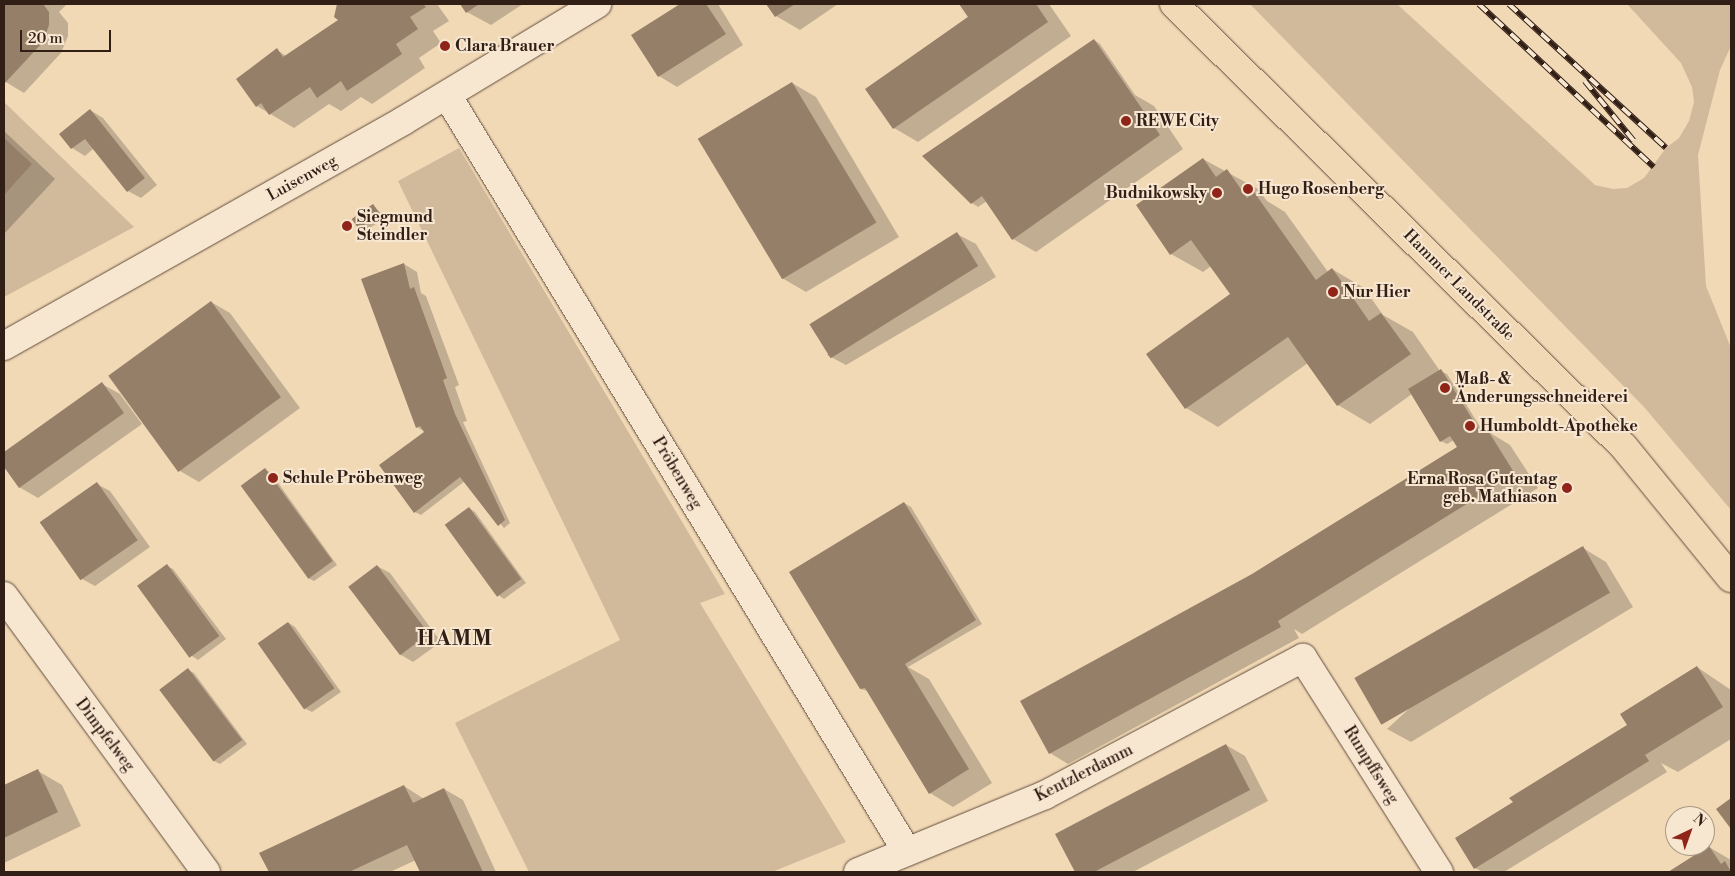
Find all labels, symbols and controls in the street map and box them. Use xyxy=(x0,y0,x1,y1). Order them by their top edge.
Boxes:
scale bar xyxy=(22,20,114,52)
text: 20 m xyxy=(28,29,63,48)
place label: Clara Brauer xyxy=(455,36,555,56)
marker: Clara Brauer xyxy=(439,40,451,52)
place label: REWE City xyxy=(1136,111,1219,131)
marker: REWE City xyxy=(1120,115,1132,127)
street label: Luisenweg xyxy=(264,151,340,205)
place label: Hugo Rosenberg xyxy=(1258,179,1384,199)
place label: Budnikowsky xyxy=(1106,183,1207,203)
marker: Hugo Rosenberg xyxy=(1242,183,1254,195)
marker: Budnikowsky xyxy=(1211,187,1223,199)
place label: Siegmund Steindler xyxy=(357,207,433,245)
marker: Siegmund Steindler xyxy=(341,220,353,232)
street label: Hammer Landstraße xyxy=(1399,225,1519,345)
place label: Nur Hier xyxy=(1343,282,1411,302)
marker: Nur Hier xyxy=(1327,286,1339,298)
place label: Maß- & Änderungsschneiderei xyxy=(1455,369,1628,407)
marker: Maß- & Änderungsschneiderei xyxy=(1439,382,1451,394)
place label: Humboldt-Apotheke xyxy=(1480,416,1638,436)
marker: Humboldt-Apotheke xyxy=(1464,420,1476,432)
street label: Pröbenweg xyxy=(648,433,706,513)
place label: Schule Pröbenweg xyxy=(283,468,422,488)
place label: Erna Rosa Gutentag geb. Mathiason xyxy=(1407,469,1557,507)
marker: Schule Pröbenweg xyxy=(267,472,279,484)
marker: Erna Rosa Gutentag geb. Mathiason xyxy=(1561,482,1573,494)
district label: HAMM xyxy=(417,626,493,652)
street label: Dimpfelweg xyxy=(71,695,139,775)
street label: Rumpffsweg xyxy=(1339,722,1403,808)
street label: Kentzlerdamm xyxy=(1032,740,1136,806)
north arrow xyxy=(1665,806,1715,856)
text: N xyxy=(1689,810,1710,831)

